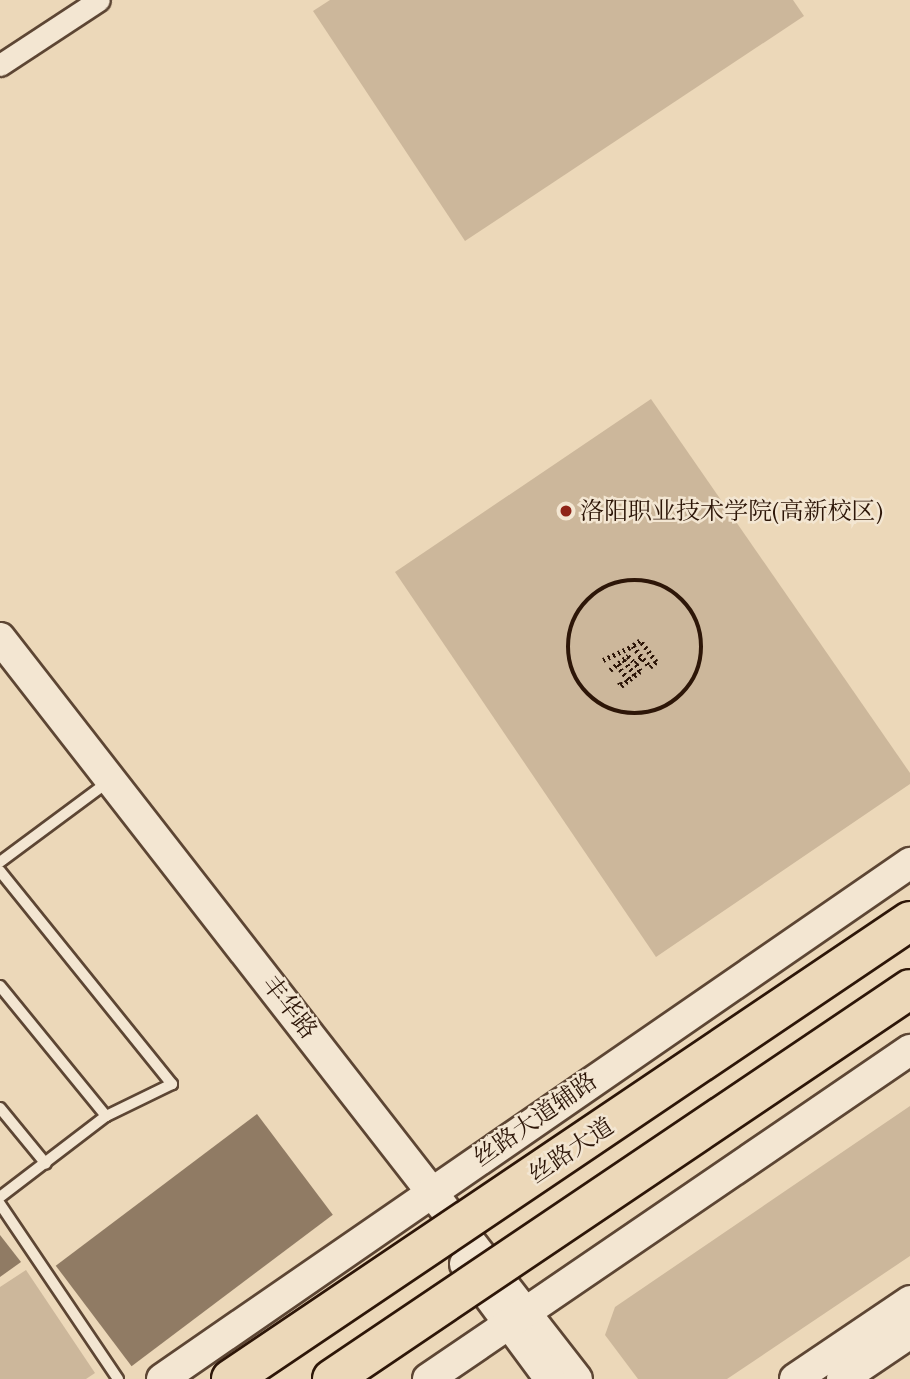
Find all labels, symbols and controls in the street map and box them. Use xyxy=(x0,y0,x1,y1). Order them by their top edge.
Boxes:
place label: 洛阳职业技术学院(高新校区) xyxy=(580,497,883,525)
marker: 洛阳职业技术学院(高新校区) xyxy=(558,503,574,519)
street label: 丰华路 xyxy=(256,970,324,1044)
street label: 丝路大道辅路 xyxy=(468,1066,602,1172)
street label: 丝路大道 xyxy=(523,1111,619,1189)

